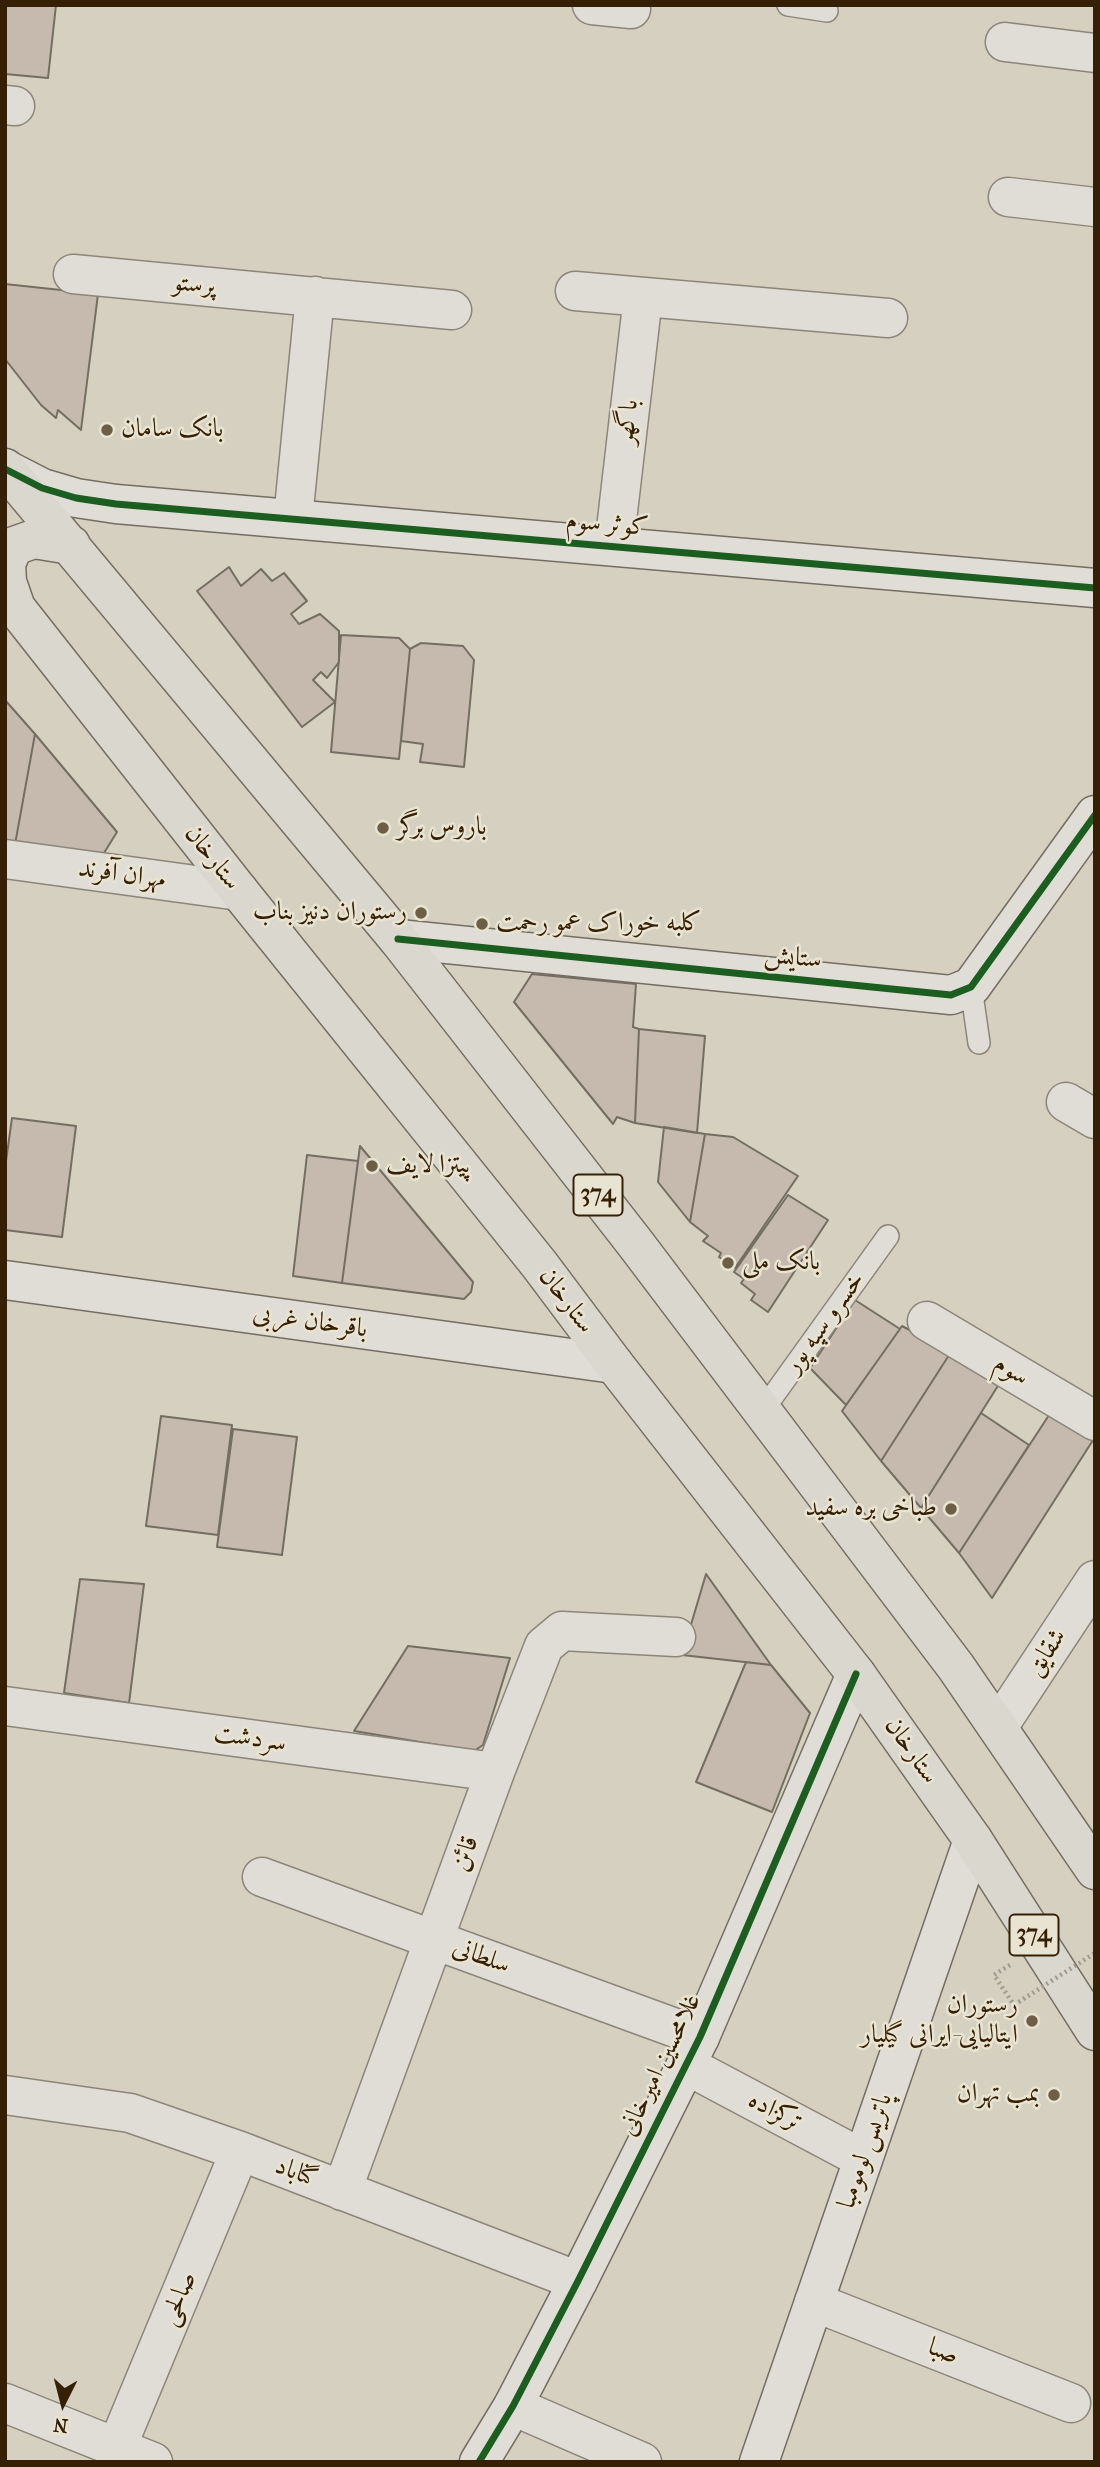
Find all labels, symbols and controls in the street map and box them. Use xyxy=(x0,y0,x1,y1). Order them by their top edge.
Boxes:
street label: پرستو xyxy=(172,268,216,302)
street label: باگهر xyxy=(610,398,646,446)
place label: بانک سامان xyxy=(121,414,224,446)
marker: بانک سامان xyxy=(99,422,115,438)
street label: کوثر سوم xyxy=(564,506,650,544)
place label: باروس برگر xyxy=(397,812,487,844)
street label: ستارخان xyxy=(177,819,247,897)
marker: باروس برگر xyxy=(375,820,391,836)
street label: مهران آفرند xyxy=(76,853,168,897)
place label: رستوران دنیز بناب xyxy=(253,897,407,929)
marker: رستوران دنیز بناب xyxy=(413,905,429,921)
place label: کلبه خوراک عمو رحمت xyxy=(496,908,702,940)
marker: کلبه خوراک عمو رحمت xyxy=(474,916,490,932)
street label: ستایش xyxy=(763,939,823,977)
place label: پیتزا لایف xyxy=(386,1150,471,1182)
marker: پیتزا لایف xyxy=(364,1158,380,1174)
road number: 374 xyxy=(574,1175,622,1216)
place label: بانک ملی xyxy=(742,1247,820,1279)
marker: بانک ملی xyxy=(720,1255,736,1271)
street label: ستارخان xyxy=(531,1262,601,1340)
street label: خسرو سپه پور xyxy=(778,1266,872,1380)
street label: باقرخان غربی xyxy=(251,1299,369,1345)
street label: سوم xyxy=(988,1348,1034,1394)
place label: طباخی بره سفید xyxy=(805,1493,937,1525)
marker: طباخی بره سفید xyxy=(943,1501,959,1517)
street label: شقایق xyxy=(1020,1623,1074,1683)
street label: ستارخان xyxy=(877,1712,945,1790)
street label: سردشت xyxy=(212,1718,288,1760)
street label: قائن xyxy=(445,1832,487,1876)
road number: 374 xyxy=(1010,1914,1058,1956)
street label: سلطانی xyxy=(448,1932,514,1982)
street label: غلامحسین امیرخانی xyxy=(613,1989,709,2141)
place label: رستوران ایتالیایی-ایرانی گیلیار xyxy=(861,1990,1018,2052)
marker: رستوران ایتالیایی-ایرانی گیلیار xyxy=(1024,2013,1040,2029)
place label: بمب تهران xyxy=(957,2079,1040,2111)
street label: ترکزاده xyxy=(742,2085,808,2139)
marker: بمب تهران xyxy=(1046,2087,1062,2103)
street label: پاتریس لومومبا xyxy=(832,2089,900,2213)
street label: گناباد xyxy=(270,2151,322,2195)
street label: صالحی xyxy=(154,2267,204,2331)
street label: صبا xyxy=(923,2332,963,2372)
north arrow xyxy=(28,2369,98,2439)
text: N xyxy=(52,2413,69,2437)

